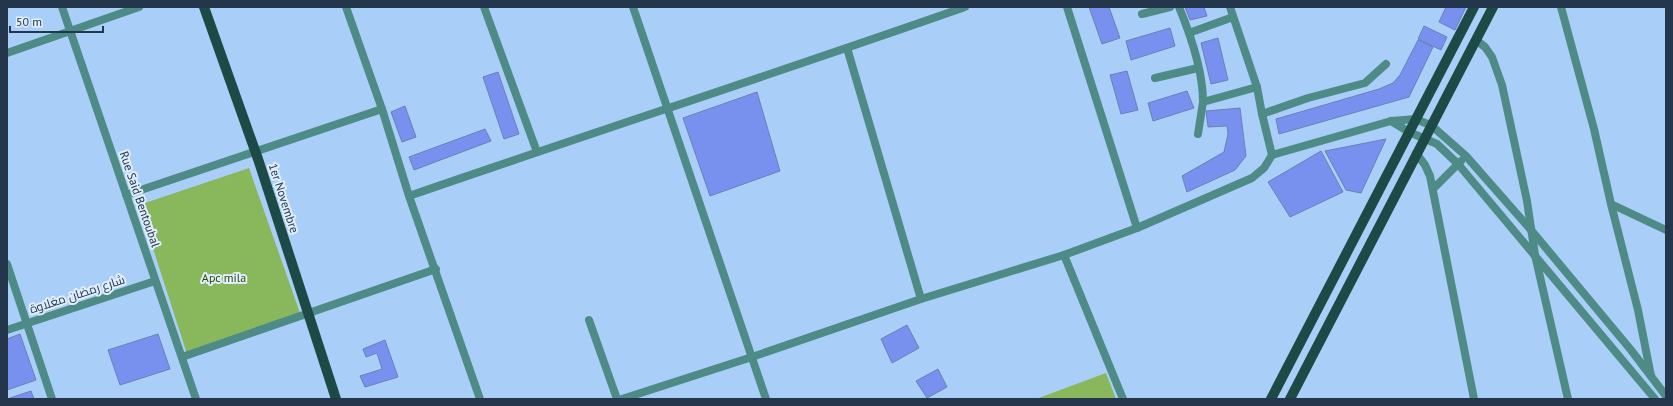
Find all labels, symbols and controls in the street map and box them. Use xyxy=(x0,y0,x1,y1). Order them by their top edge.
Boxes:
scale bar xyxy=(10,8,103,34)
text: 50 m xyxy=(16,14,42,29)
street label: Rue Said Bentoubal xyxy=(117,149,164,249)
street label: 1er Novembre xyxy=(266,161,302,235)
park label: Apc mila xyxy=(202,270,246,285)
street label: شارع رمضان مغلاوة xyxy=(28,272,127,317)

